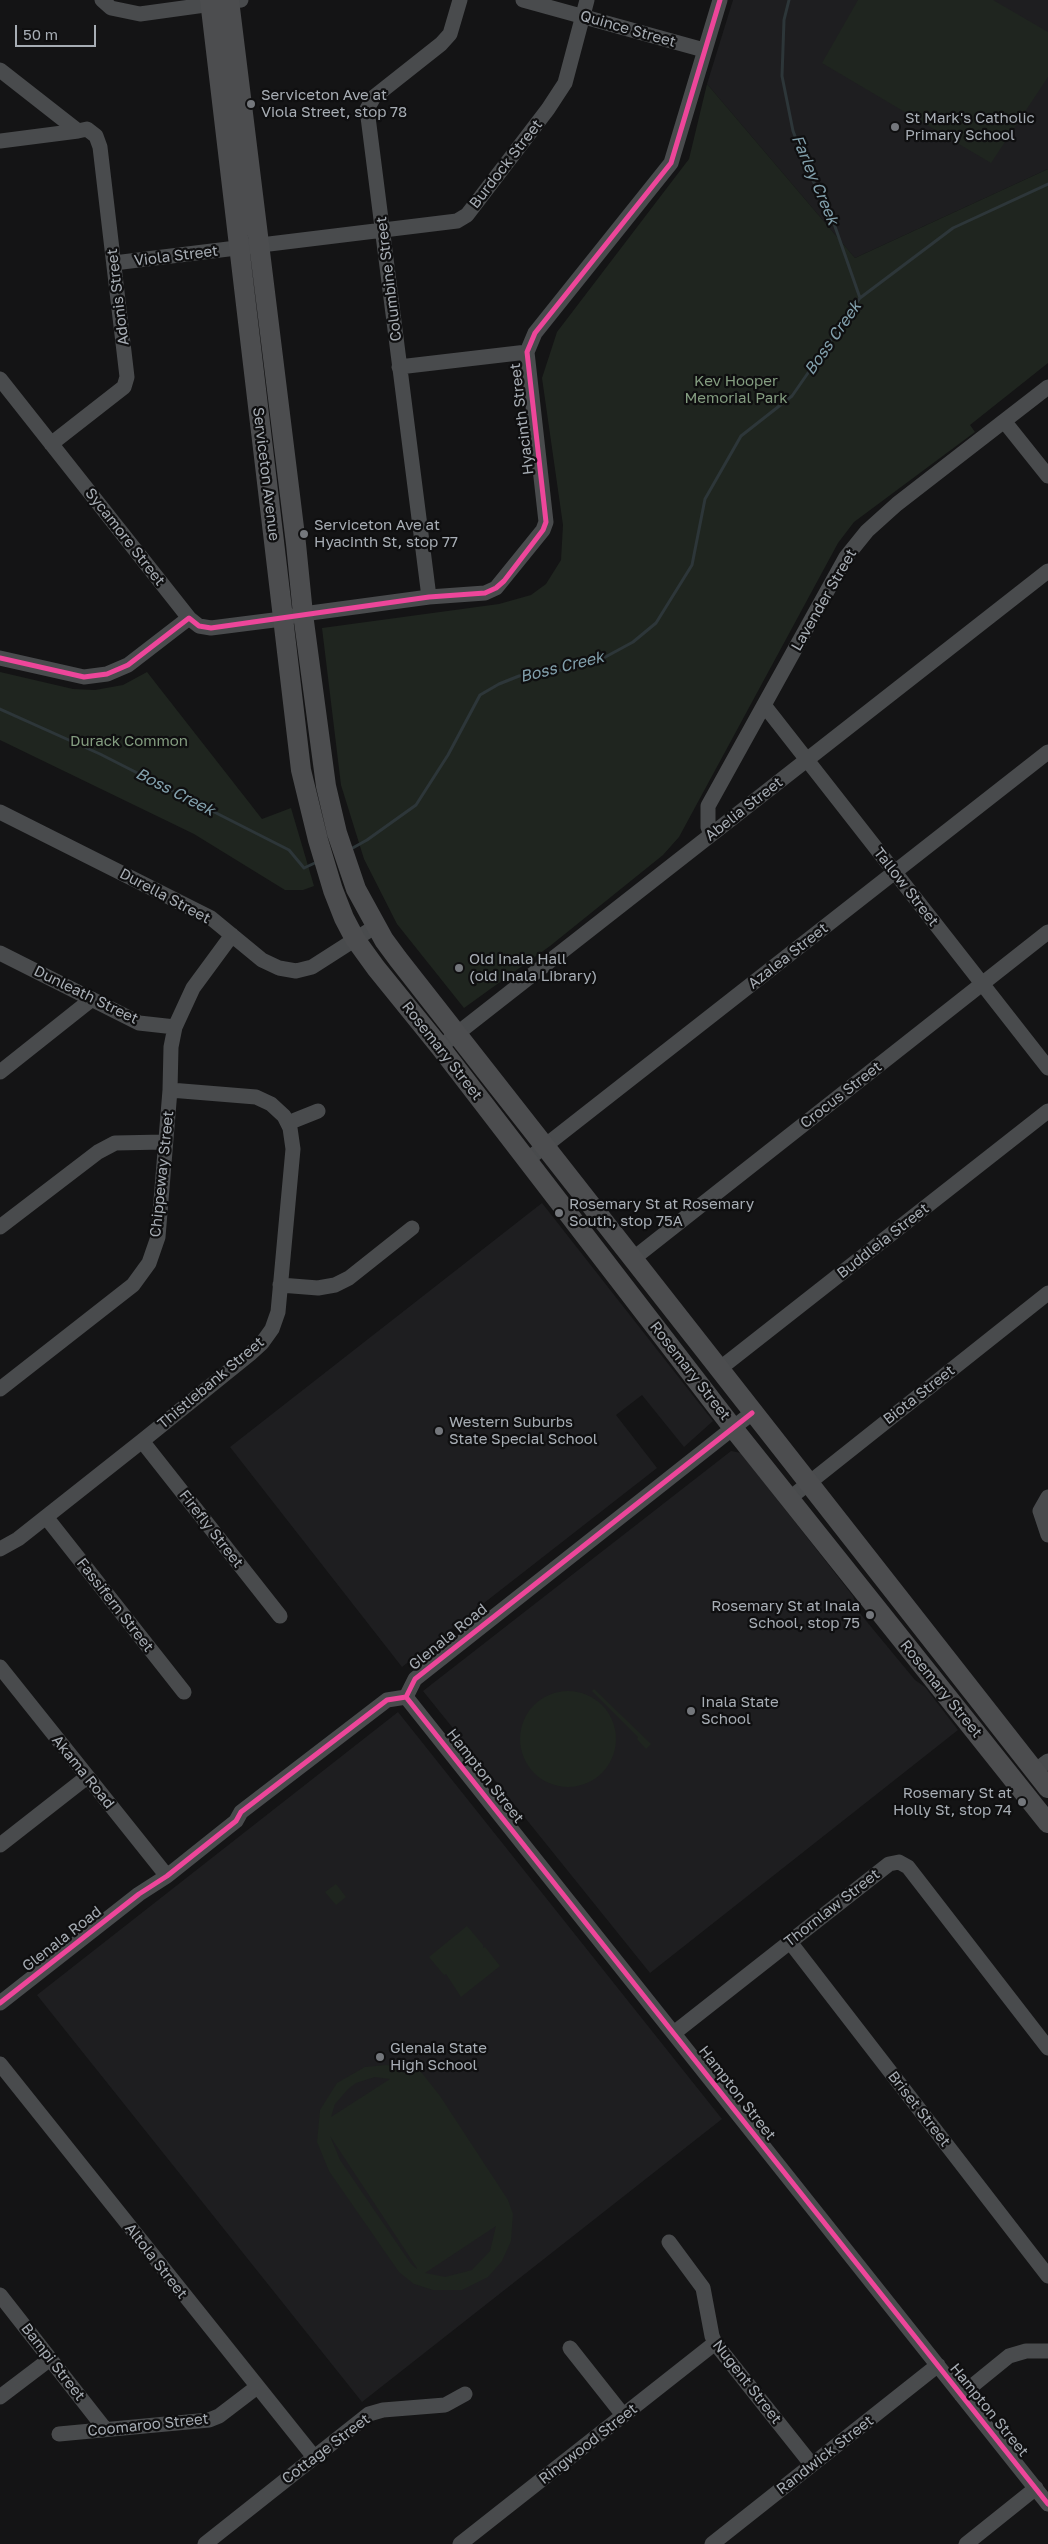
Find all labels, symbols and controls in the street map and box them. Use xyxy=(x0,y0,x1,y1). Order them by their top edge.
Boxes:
street label: Quince Street xyxy=(578,7,678,51)
scale bar xyxy=(18,15,99,47)
text: 50 m xyxy=(23,25,58,43)
place label: Serviceton Ave at Viola Street, stop 78 xyxy=(261,86,407,121)
marker: Serviceton Ave at Viola Street, stop 78 xyxy=(245,98,257,110)
place label: St Mark's Catholic Primary School xyxy=(905,109,1035,144)
street label: Burdock Street xyxy=(466,116,546,212)
marker: St Mark's Catholic Primary School xyxy=(889,121,901,133)
water label: Farley Creek xyxy=(787,132,843,228)
street label: Columbine Street xyxy=(372,216,406,342)
street label: Viola Street xyxy=(133,242,219,270)
street label: Adonis Street xyxy=(103,248,133,346)
water label: Boss Creek xyxy=(801,297,865,379)
street label: Hyacinth Street xyxy=(506,362,538,476)
park label: Kev Hooper Memorial Park xyxy=(684,372,788,407)
street label: Serviceton Avenue xyxy=(249,406,283,542)
street label: Sycamore Street xyxy=(81,485,169,589)
place label: Serviceton Ave at Hyacinth St, stop 77 xyxy=(314,516,458,551)
marker: Serviceton Ave at Hyacinth St, stop 77 xyxy=(298,528,310,540)
street label: Lavender Street xyxy=(787,546,861,654)
water label: Boss Creek xyxy=(518,647,606,687)
park label: Durack Common xyxy=(70,732,188,750)
water label: Boss Creek xyxy=(132,764,218,820)
street label: Abelia Street xyxy=(702,773,786,845)
street label: Tallow Street xyxy=(870,844,942,930)
street label: Durella Street xyxy=(117,865,213,927)
street label: Azalea Street xyxy=(745,919,831,993)
place label: Old Inala Hall (old Inala Library) xyxy=(469,950,597,985)
street label: Dunleath Street xyxy=(31,962,141,1028)
marker: Old Inala Hall (old Inala Library) xyxy=(453,962,465,974)
street label: Rosemary Street xyxy=(398,998,486,1104)
street label: Crocus Street xyxy=(797,1058,885,1132)
street label: Chippeway Street xyxy=(146,1110,178,1238)
place label: Rosemary St at Rosemary South, stop 75A xyxy=(569,1195,754,1230)
street label: Buddleia Street xyxy=(833,1200,933,1282)
marker: Rosemary St at Rosemary South, stop 75A xyxy=(553,1207,565,1219)
street label: Rosemary Street xyxy=(646,1318,734,1424)
street label: Thistlebank Street xyxy=(154,1333,268,1433)
street label: Biota Street xyxy=(880,1362,958,1428)
place label: Western Suburbs State Special School xyxy=(449,1413,598,1448)
marker: Western Suburbs State Special School xyxy=(433,1425,445,1437)
street label: Firefly Street xyxy=(175,1487,247,1571)
street label: Fassifern Street xyxy=(73,1554,157,1656)
place label: Rosemary St at Inala School, stop 75 xyxy=(711,1597,860,1632)
street label: Glenala Road xyxy=(405,1600,491,1674)
marker: Rosemary St at Inala School, stop 75 xyxy=(864,1609,876,1621)
street label: Rosemary Street xyxy=(896,1637,986,1741)
place label: Inala State School xyxy=(701,1693,779,1728)
marker: Inala State School xyxy=(685,1705,697,1717)
street label: Hampton Street xyxy=(443,1725,527,1827)
street label: Akama Road xyxy=(48,1732,118,1812)
place label: Rosemary St at Holly St, stop 74 xyxy=(893,1784,1012,1819)
marker: Rosemary St at Holly St, stop 74 xyxy=(1016,1796,1028,1808)
street label: Thornlaw Street xyxy=(781,1865,883,1951)
street label: Glenala Road xyxy=(19,1903,105,1975)
place label: Glenala State High School xyxy=(390,2039,487,2074)
street label: Hampton Street xyxy=(695,2042,779,2144)
marker: Glenala State High School xyxy=(374,2051,386,2063)
street label: Briset Street xyxy=(884,2068,954,2150)
street label: Altola Street xyxy=(121,2220,191,2302)
street label: Bampi Street xyxy=(17,2320,89,2404)
street label: Nugent Street xyxy=(709,2336,785,2428)
street label: Hampton Street xyxy=(946,2360,1032,2460)
street label: Ringwood Street xyxy=(535,2400,641,2488)
street label: Coomaroo Street xyxy=(86,2410,210,2440)
street label: Cottage Street xyxy=(278,2410,374,2488)
street label: Randwick Street xyxy=(773,2412,877,2498)

